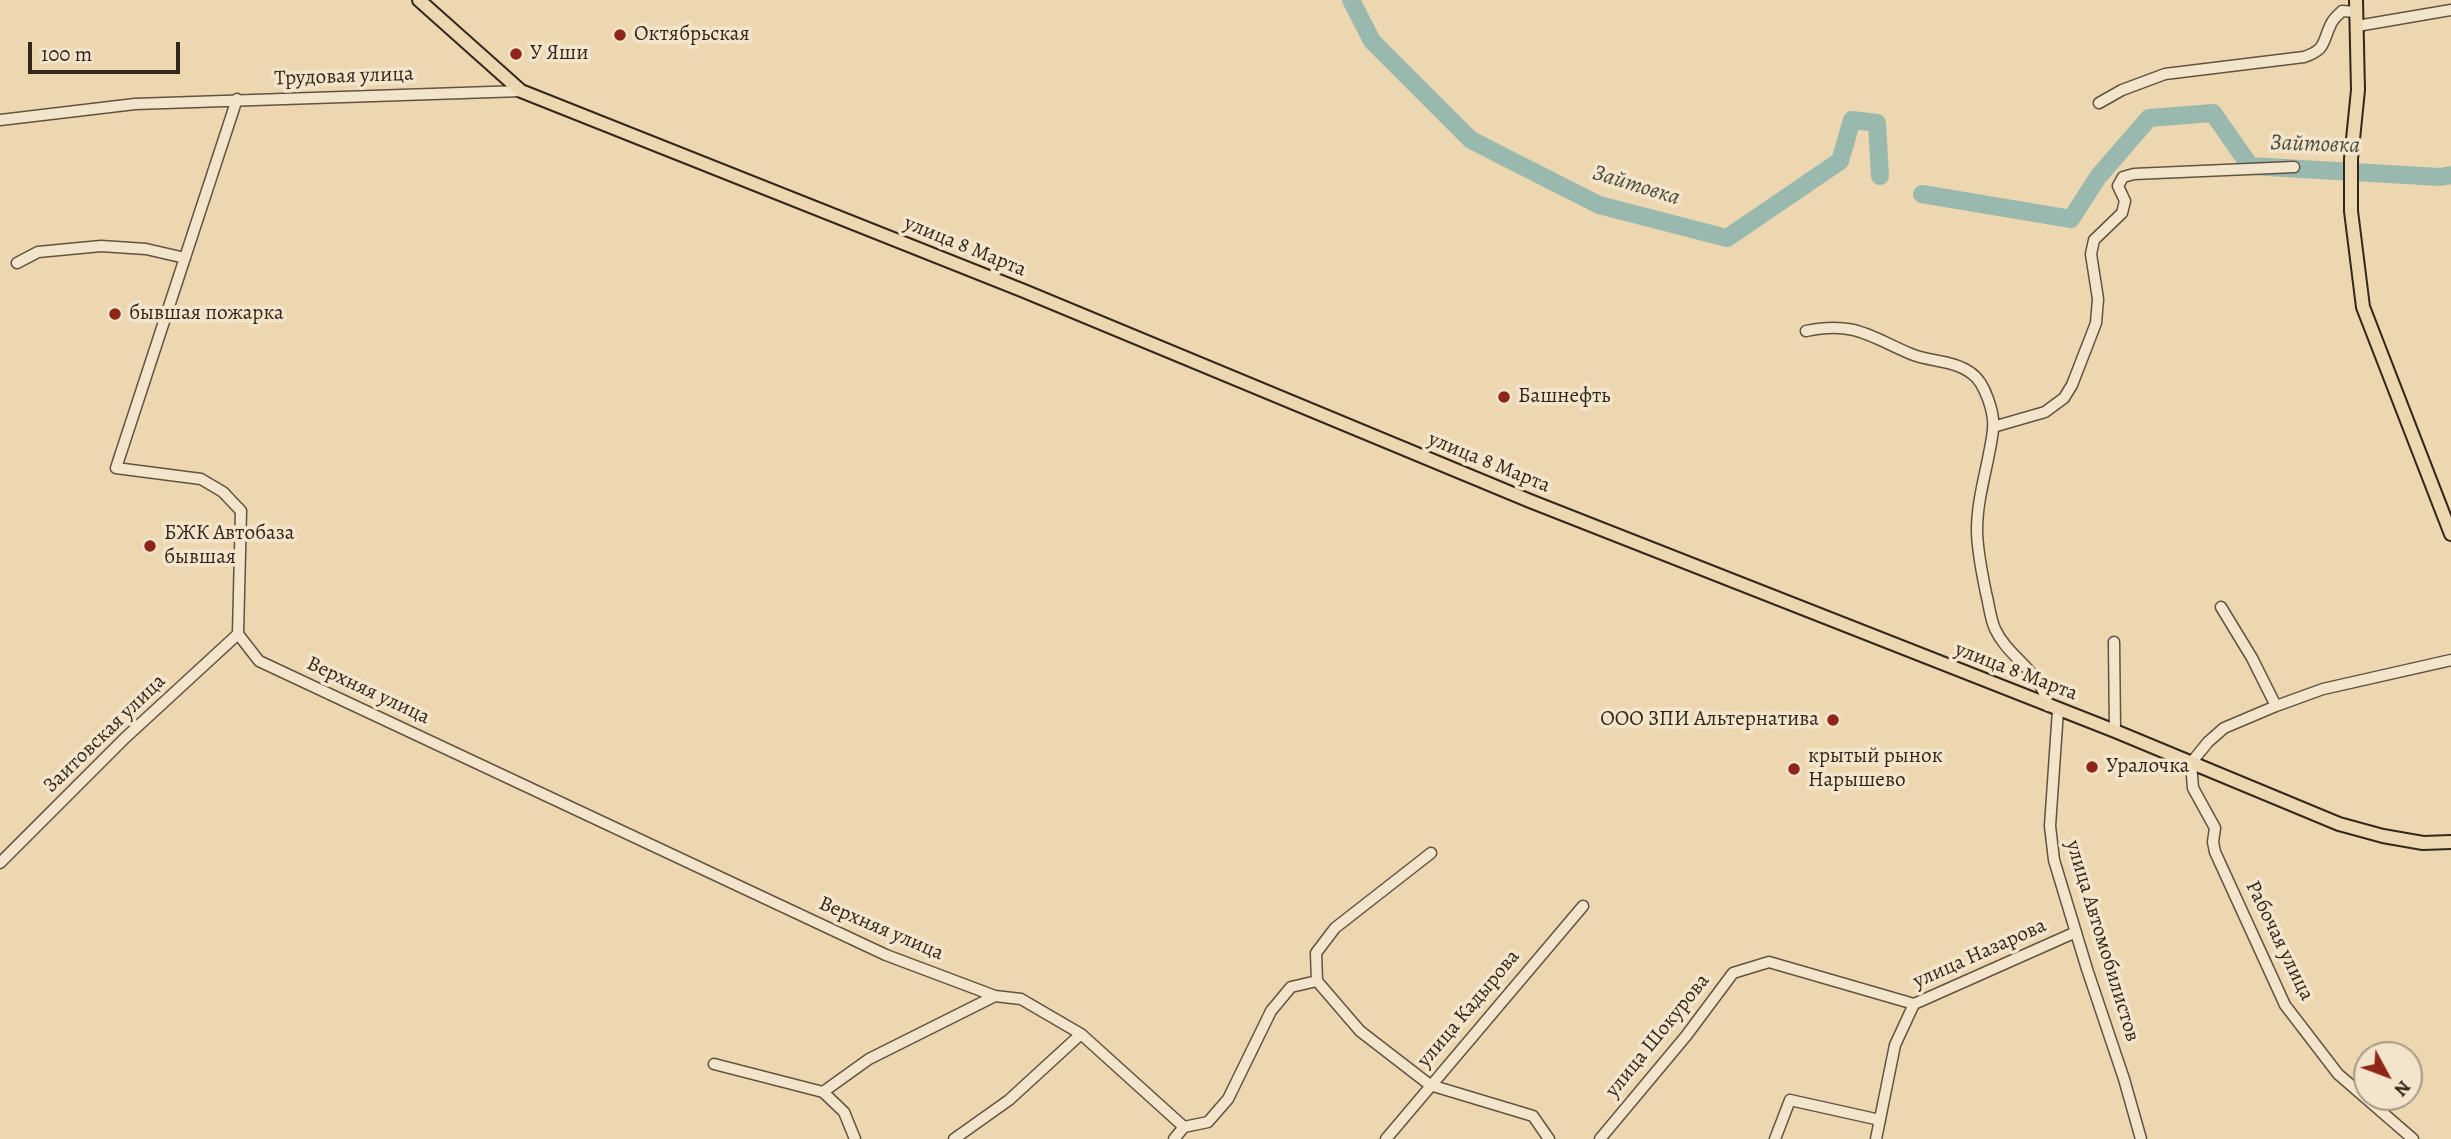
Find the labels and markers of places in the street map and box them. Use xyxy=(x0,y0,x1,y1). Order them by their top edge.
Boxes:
place label: Октябрьская xyxy=(634,22,750,48)
marker: Октябрьская xyxy=(612,27,628,43)
place label: У Яши xyxy=(530,41,588,67)
marker: У Яши xyxy=(508,46,524,62)
place label: бывшая пожарка xyxy=(129,301,284,327)
marker: бывшая пожарка xyxy=(107,306,123,322)
place label: Башнефть xyxy=(1518,384,1610,410)
marker: Башнефть xyxy=(1496,389,1512,405)
place label: БЖК Автобаза бывшая xyxy=(164,521,294,571)
marker: БЖК Автобаза бывшая xyxy=(142,538,158,554)
place label: ООО ЗПИ Альтернатива xyxy=(1600,707,1819,733)
marker: ООО ЗПИ Альтернатива xyxy=(1825,712,1841,728)
place label: крытый рынок Нарышево xyxy=(1808,744,1943,794)
place label: Уралочка xyxy=(2106,754,2189,780)
marker: Уралочка xyxy=(2084,759,2100,775)
marker: крытый рынок Нарышево xyxy=(1786,761,1802,777)

